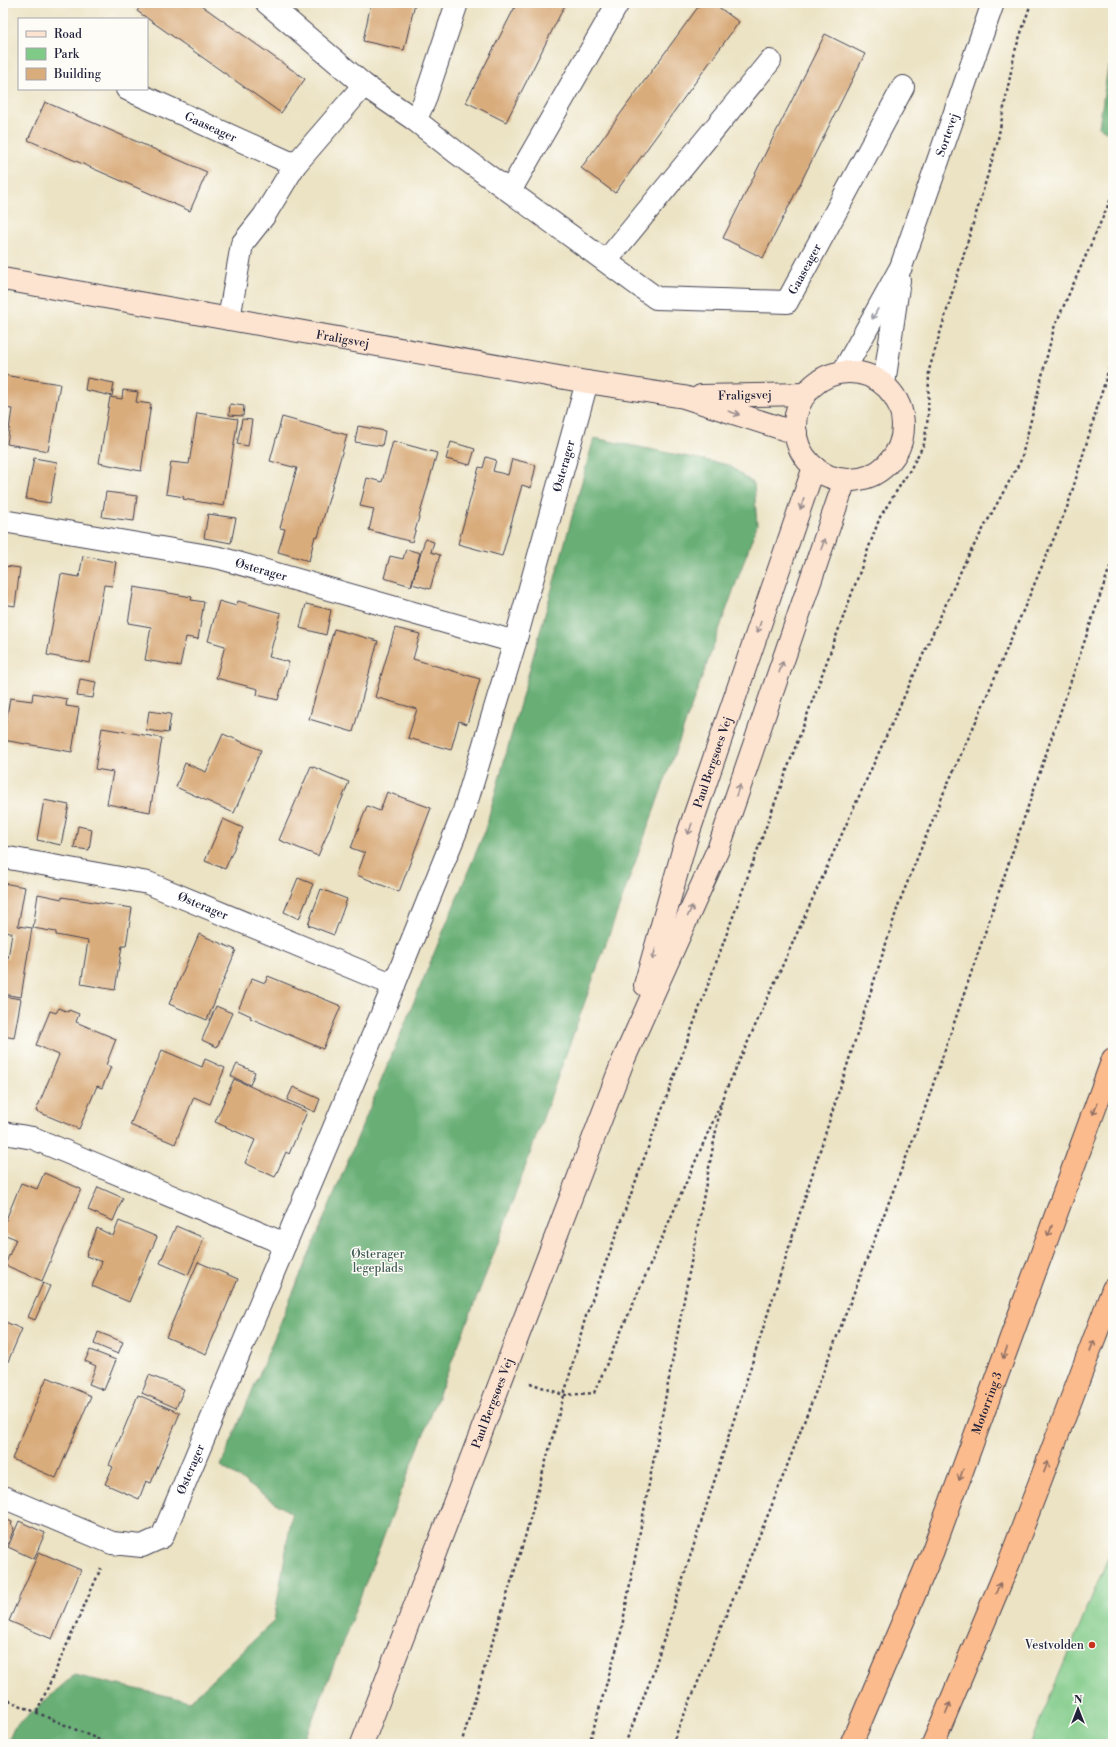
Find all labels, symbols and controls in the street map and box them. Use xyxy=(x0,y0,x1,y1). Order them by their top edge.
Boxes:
legend xyxy=(18,18,148,90)
text: Road xyxy=(54,27,82,42)
text: Park xyxy=(54,47,80,62)
text: Building xyxy=(53,67,102,82)
street label: Gaaseager xyxy=(182,109,239,146)
street label: Sortevej xyxy=(933,111,962,159)
street label: Gaaseager xyxy=(785,241,825,297)
one-way arrow xyxy=(871,307,878,319)
street label: Fraligsvej xyxy=(315,327,371,351)
street label: Fraligsvej xyxy=(718,388,772,404)
one-way arrow xyxy=(727,410,740,417)
street label: Østerager xyxy=(550,438,579,494)
one-way arrow xyxy=(798,497,805,510)
one-way arrow xyxy=(820,538,827,551)
street label: Østerager xyxy=(233,556,289,585)
one-way arrow xyxy=(755,620,763,632)
one-way arrow xyxy=(777,662,785,674)
street label: Paul Bergsøes Vej xyxy=(691,715,736,810)
one-way arrow xyxy=(735,784,743,796)
one-way arrow xyxy=(686,823,693,836)
street label: Østerager xyxy=(176,889,230,923)
one-way arrow xyxy=(687,905,695,917)
one-way arrow xyxy=(650,947,657,960)
one-way arrow xyxy=(1090,1102,1098,1114)
one-way arrow xyxy=(1046,1224,1054,1236)
park label: Østerager legeplads xyxy=(351,1247,405,1276)
one-way arrow xyxy=(1088,1340,1096,1352)
one-way arrow xyxy=(1001,1346,1009,1358)
street label: Paul Bergsøes Vej xyxy=(469,1356,517,1451)
street label: Motorring 3 xyxy=(969,1370,1006,1437)
street label: Østerager xyxy=(174,1442,208,1497)
one-way arrow xyxy=(1042,1462,1050,1474)
one-way arrow xyxy=(956,1468,964,1480)
one-way arrow xyxy=(995,1583,1003,1595)
place label: Vestvolden xyxy=(1024,1638,1084,1653)
marker: Vestvolden xyxy=(1087,1640,1097,1650)
north arrow xyxy=(1058,1689,1098,1729)
text: N xyxy=(1074,1693,1083,1707)
one-way arrow xyxy=(944,1703,952,1715)

